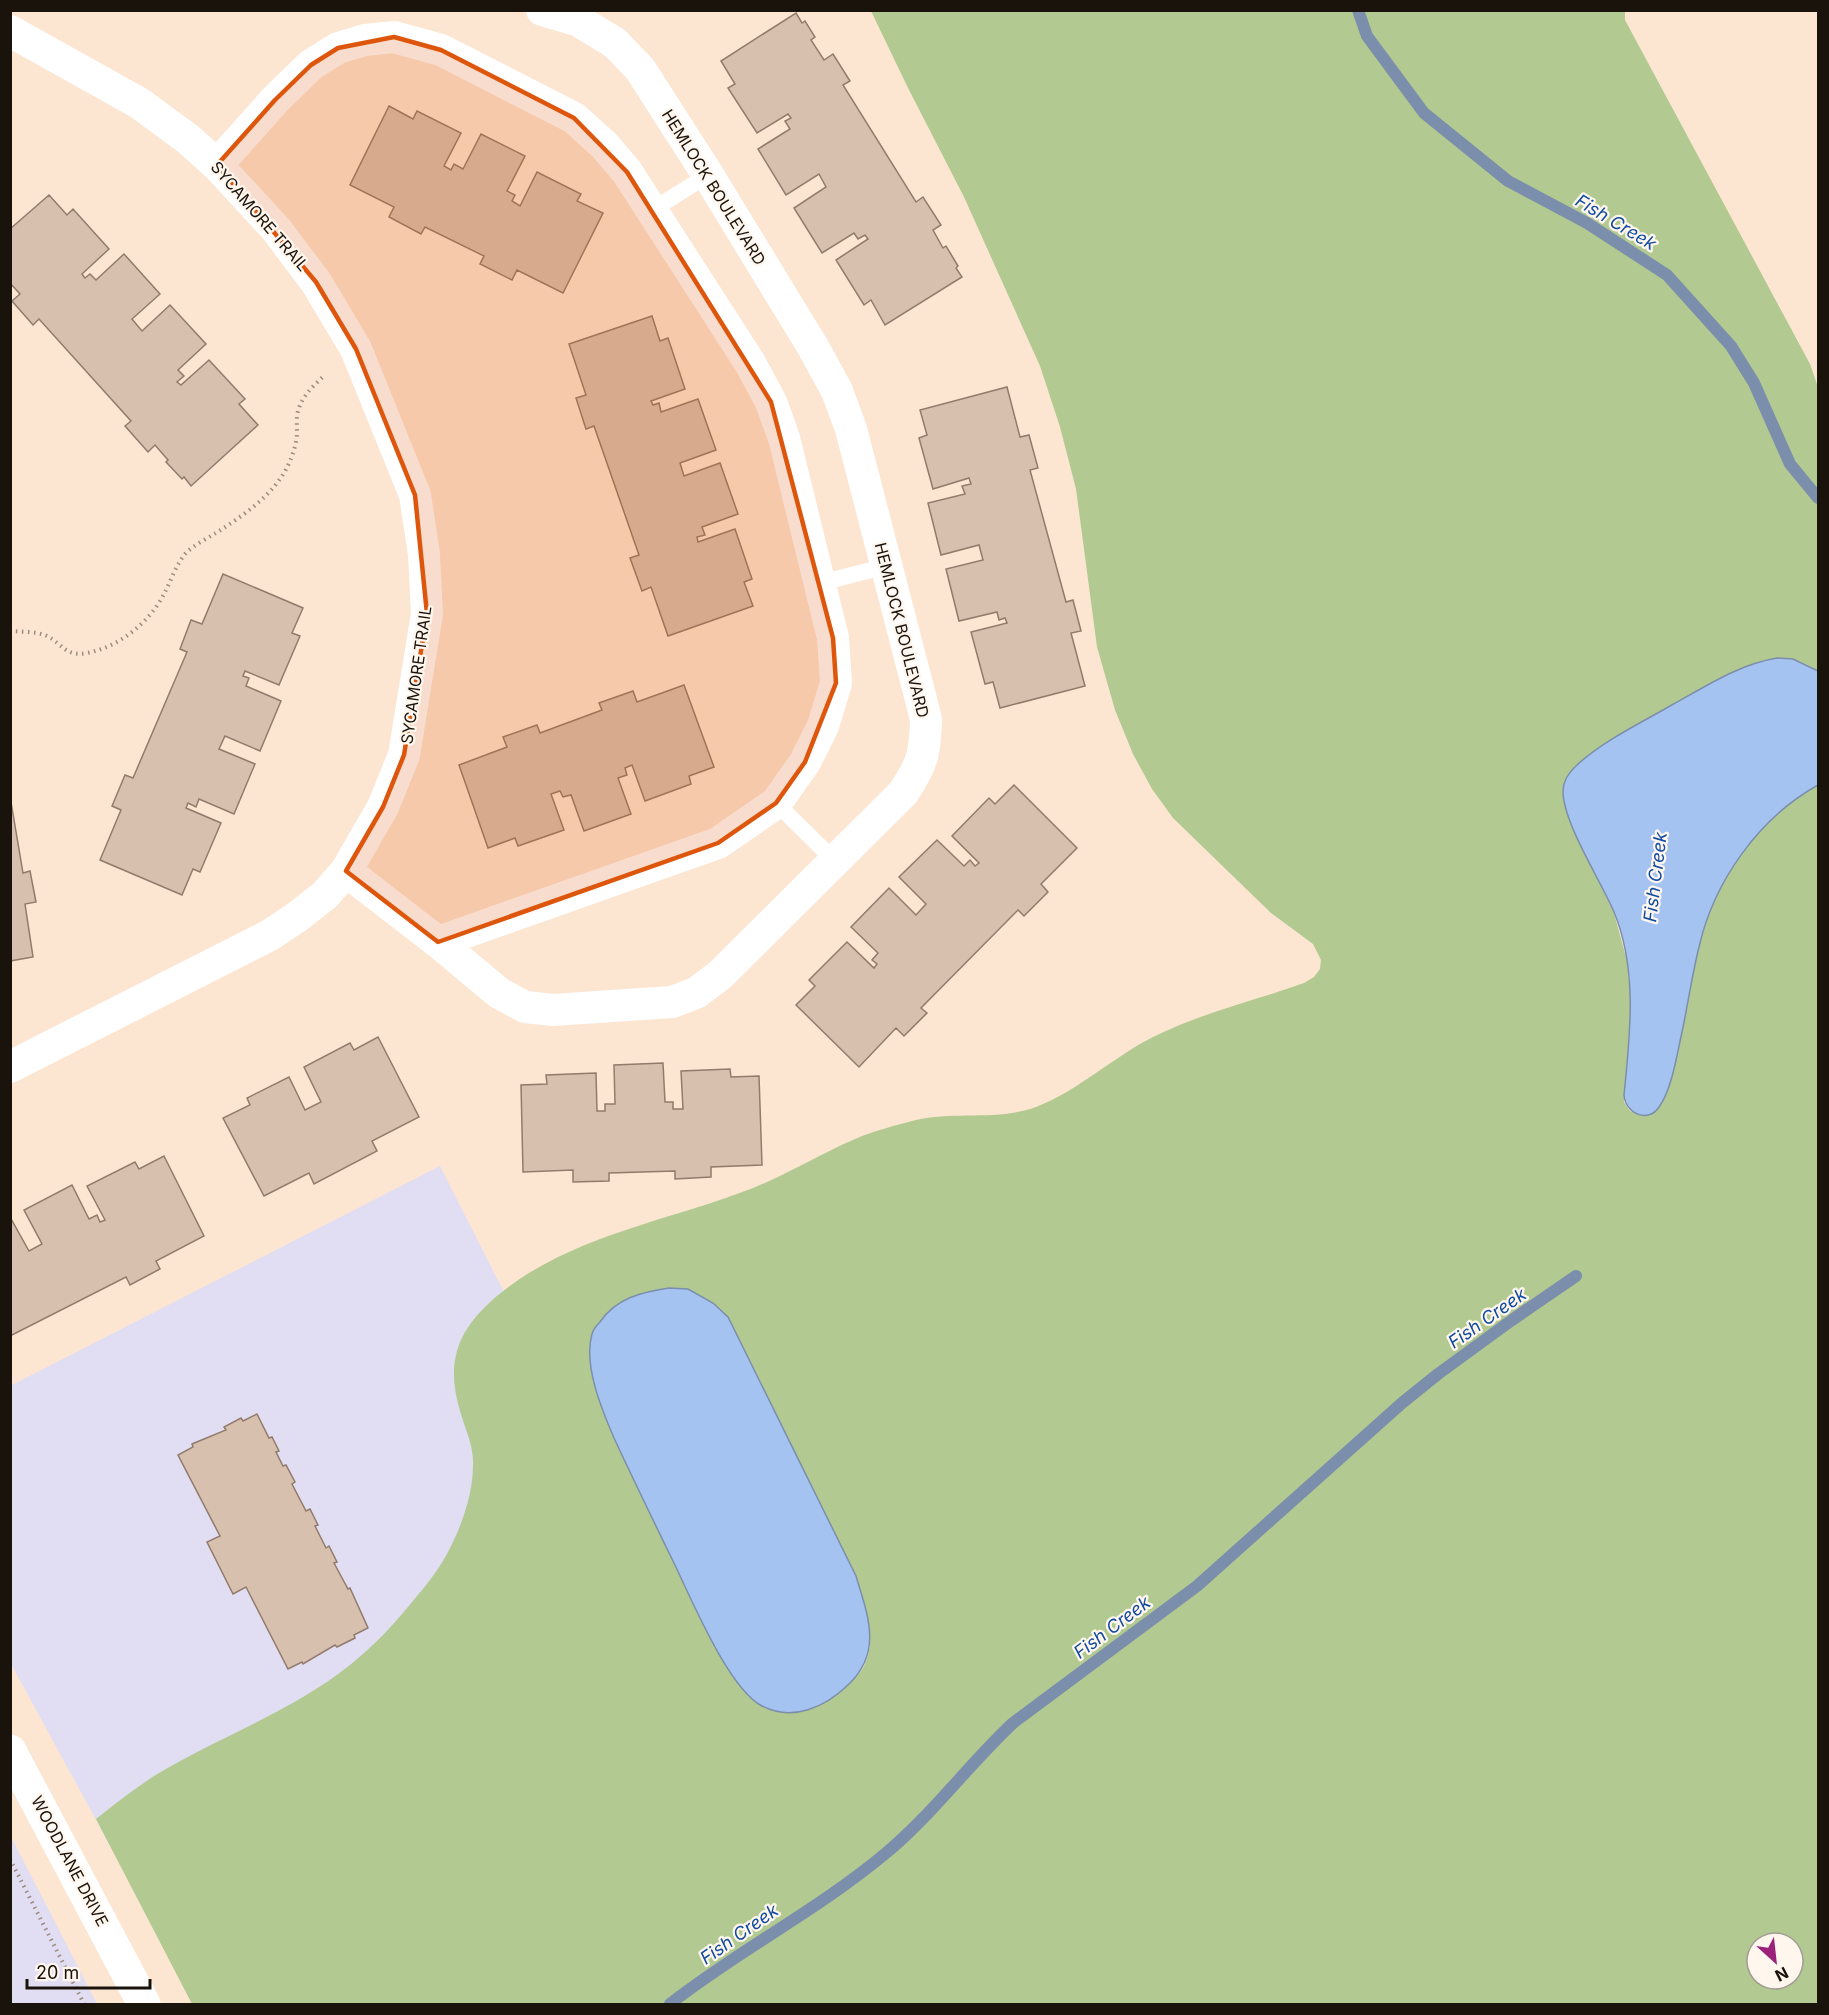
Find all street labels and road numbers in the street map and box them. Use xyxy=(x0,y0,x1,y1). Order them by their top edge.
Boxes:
street label: HEMLOCK BOULEVARD xyxy=(658,105,770,269)
street label: SYCAMORE TRAIL xyxy=(207,157,313,275)
street label: HEMLOCK BOULEVARD xyxy=(871,540,933,720)
street label: SYCAMORE TRAIL xyxy=(396,605,436,745)
street label: WOODLANE DRIVE xyxy=(27,1792,113,1930)

